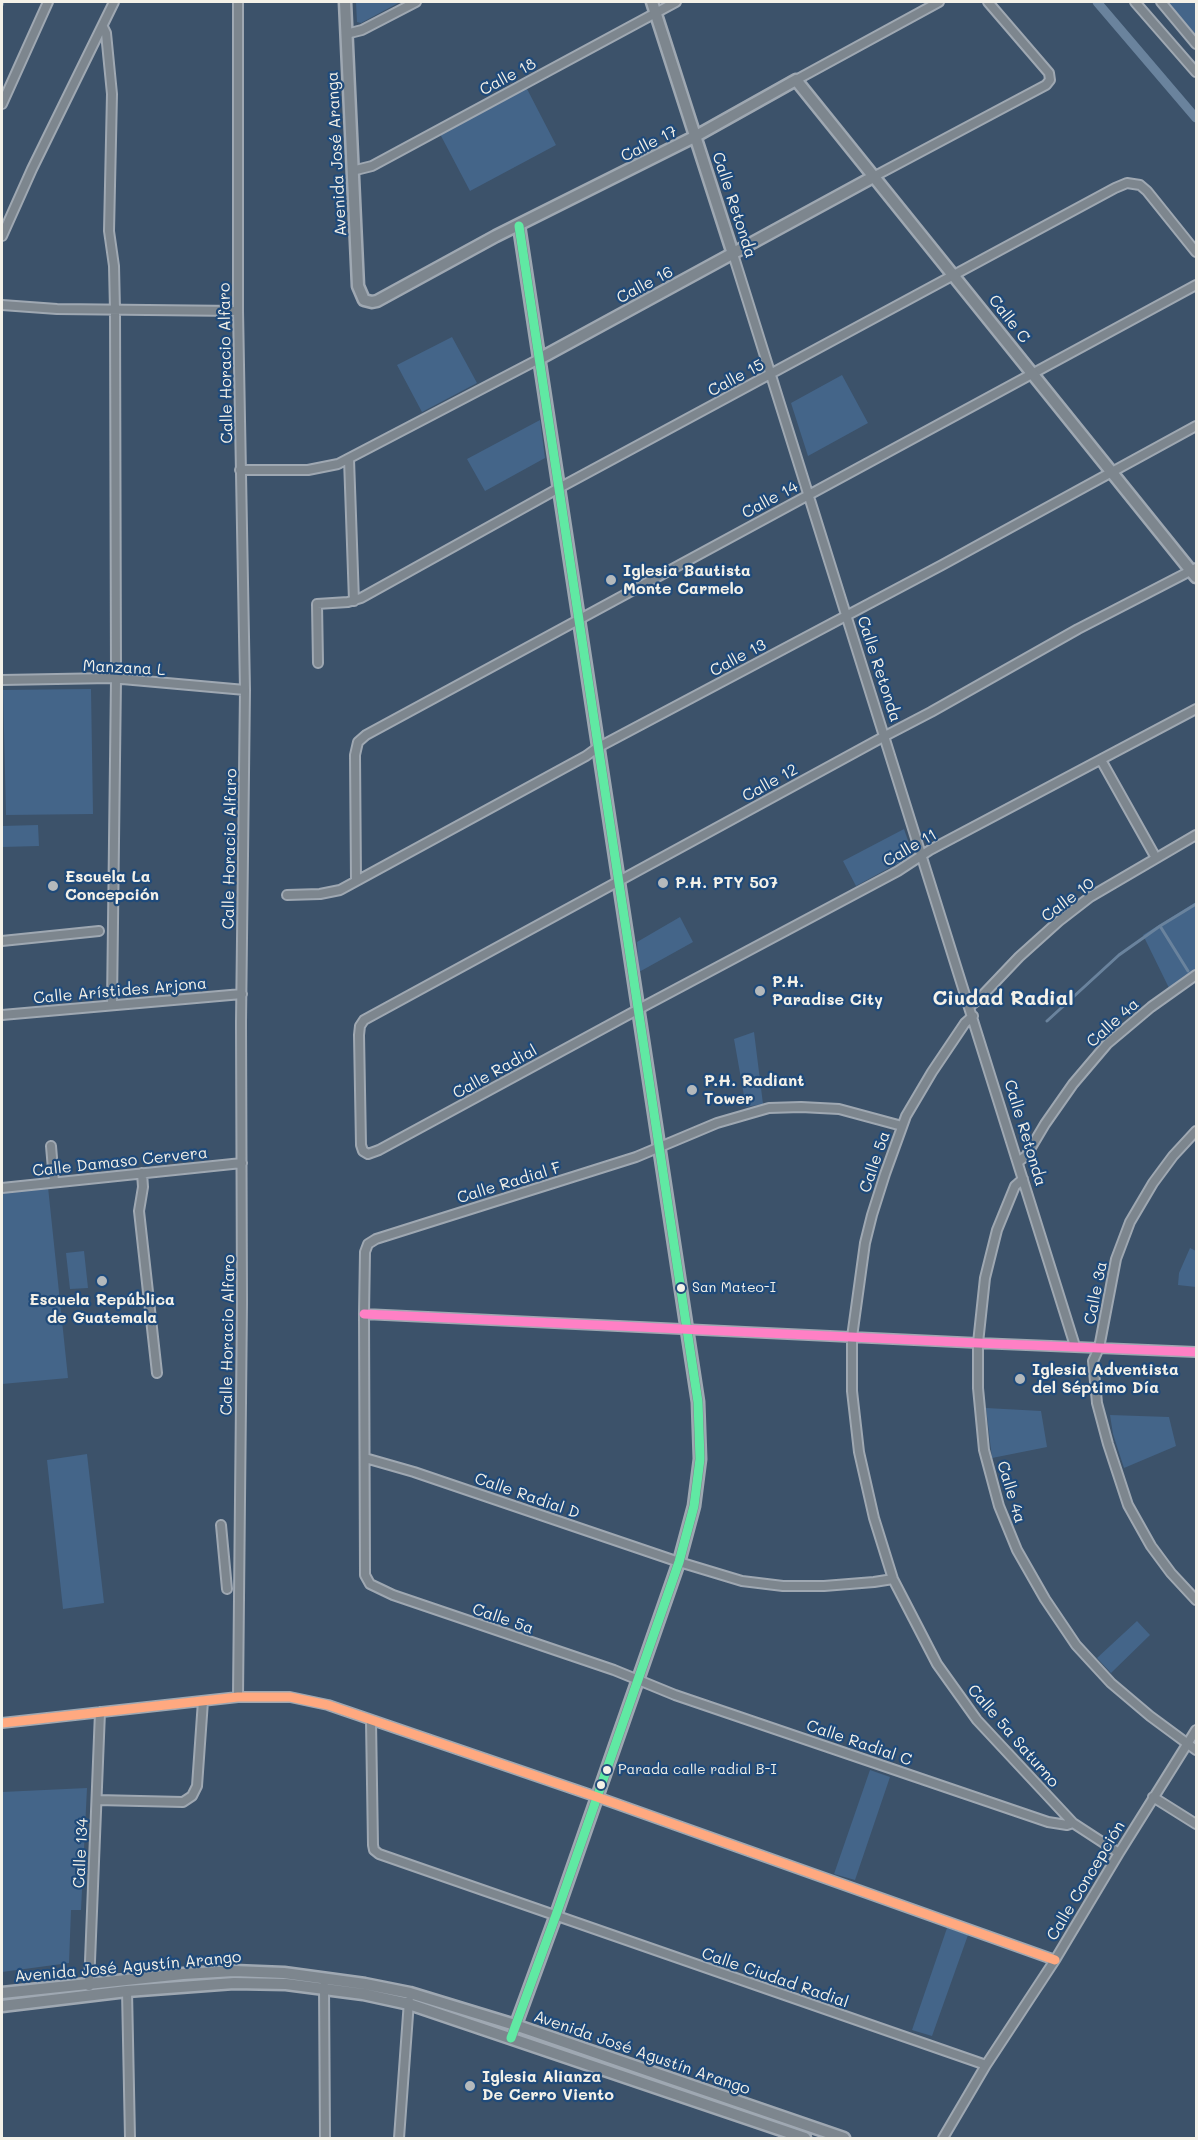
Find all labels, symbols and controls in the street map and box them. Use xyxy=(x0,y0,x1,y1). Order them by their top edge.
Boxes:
street label: Calle 18 xyxy=(476,54,540,100)
street label: Avenida José Aranga xyxy=(323,71,351,237)
street label: Calle 17 xyxy=(618,122,680,166)
street label: Calle Retonda xyxy=(708,150,760,260)
street label: Calle 16 xyxy=(613,262,677,308)
street label: Calle Horacio Alfaro xyxy=(215,282,237,444)
street label: Calle C xyxy=(984,291,1034,347)
street label: Calle 15 xyxy=(705,355,767,401)
street label: Calle 14 xyxy=(739,477,801,523)
place label: Iglesia Bautista Monte Carmelo xyxy=(623,561,751,599)
marker: Iglesia Bautista Monte Carmelo xyxy=(604,573,618,587)
street label: Calle Retonda xyxy=(853,614,905,724)
street label: Calle 13 xyxy=(707,635,769,681)
street label: Manzana L xyxy=(82,656,166,680)
street label: Calle 12 xyxy=(739,760,801,806)
street label: Calle Horacio Alfaro xyxy=(219,768,241,930)
street label: Calle 11 xyxy=(880,825,940,871)
place label: Escuela La Concepción xyxy=(65,867,159,905)
place label: P.H. PTY 507 xyxy=(675,873,778,893)
street label: Calle 10 xyxy=(1038,874,1098,926)
marker: P.H. PTY 507 xyxy=(656,876,670,890)
marker: Escuela La Concepción xyxy=(46,879,60,893)
place label: P.H. Paradise City xyxy=(772,972,883,1010)
street label: Calle Arístides Arjona xyxy=(32,974,208,1008)
marker: P.H. Paradise City xyxy=(753,984,767,998)
district label: Ciudad Radial xyxy=(932,987,1074,1011)
street label: Calle 4a xyxy=(1083,995,1143,1051)
street label: Calle Radial xyxy=(449,1041,541,1103)
place label: P.H. Radiant Tower xyxy=(704,1071,804,1109)
street label: Calle Retonda xyxy=(1000,1078,1050,1188)
marker: P.H. Radiant Tower xyxy=(685,1083,699,1097)
street label: Calle 5a xyxy=(856,1129,894,1195)
street label: Calle Damaso Cervera xyxy=(31,1143,209,1181)
street label: Calle Radial F xyxy=(455,1158,563,1208)
street label: Calle Horacio Alfaro xyxy=(217,1254,239,1416)
street label: Calle 3a xyxy=(1080,1260,1112,1326)
marker: Escuela República de Guatemala xyxy=(95,1274,109,1288)
place label: San Mateo-I xyxy=(692,1280,776,1296)
marker: San Mateo-I xyxy=(675,1282,687,1294)
place label: Escuela República de Guatemala xyxy=(29,1290,175,1328)
place label: Iglesia Adventista del Séptimo Día xyxy=(1032,1360,1179,1398)
marker: Iglesia Adventista del Séptimo Día xyxy=(1013,1372,1027,1386)
street label: Calle 4a xyxy=(992,1459,1030,1525)
street label: Calle Radial D xyxy=(472,1469,582,1523)
street label: Calle 5a xyxy=(470,1600,536,1638)
street label: Calle 5a Saturno xyxy=(963,1681,1063,1791)
street label: Calle Radial C xyxy=(804,1716,914,1770)
place label: Parada calle radial B-I xyxy=(618,1762,777,1778)
marker: Parada calle radial B-I xyxy=(601,1764,613,1776)
unlabelled marker xyxy=(595,1779,607,1791)
street label: Calle 134 xyxy=(70,1817,92,1889)
street label: Calle Concepción xyxy=(1043,1818,1129,1944)
street label: Calle Ciudad Radial xyxy=(699,1944,851,2012)
street label: Avenida José Agustín Arango xyxy=(14,1948,242,1986)
street label: Avenida José Agustín Arango xyxy=(531,2007,753,2099)
place label: Iglesia Alianza De Cerro Viento xyxy=(482,2067,614,2105)
marker: Iglesia Alianza De Cerro Viento xyxy=(463,2079,477,2093)

